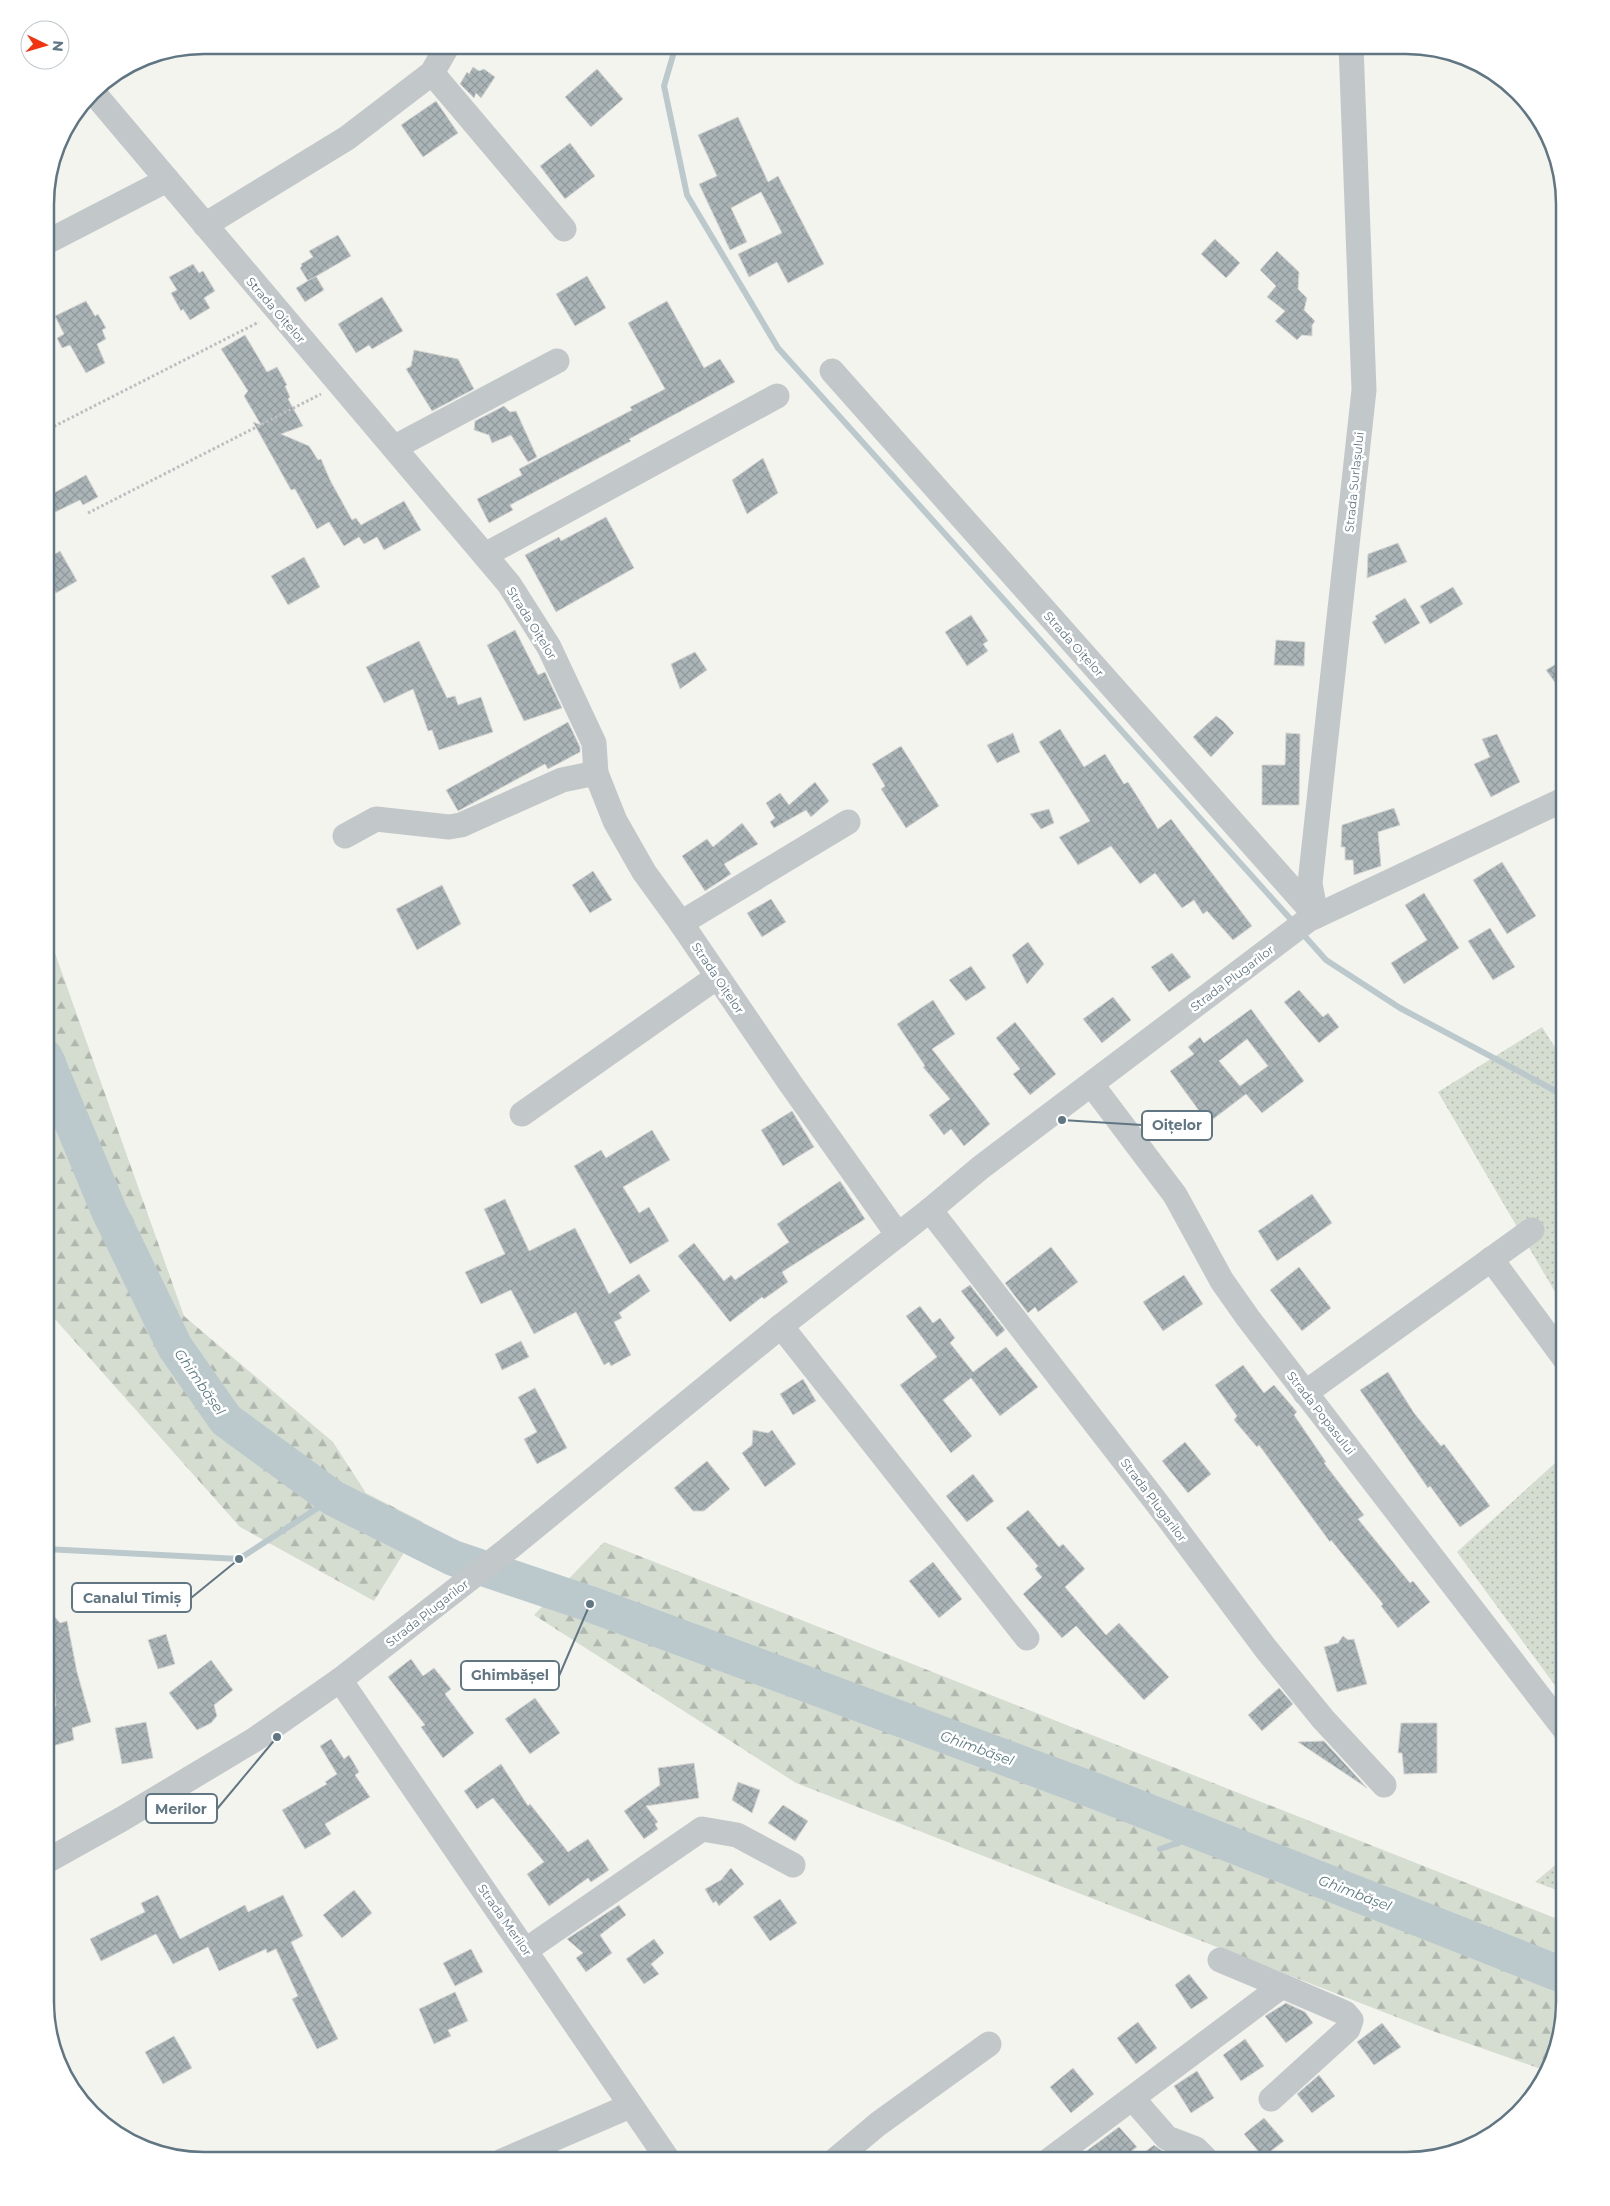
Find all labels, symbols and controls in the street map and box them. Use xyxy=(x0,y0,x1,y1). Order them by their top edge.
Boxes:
north arrow xyxy=(20,20,70,70)
text: N xyxy=(48,40,67,53)
street label: Strada Oițelor xyxy=(243,274,309,346)
street label: Strada Surlașului xyxy=(1341,431,1367,533)
street label: Strada Oițelor xyxy=(504,584,560,662)
street label: Strada Oițelor xyxy=(1041,608,1107,680)
street label: Strada Oițelor xyxy=(689,940,747,1017)
street label: Strada Plugarilor xyxy=(1187,942,1277,1014)
callout: Oițelor xyxy=(1142,1111,1212,1140)
text: Oițelor xyxy=(1152,1116,1202,1135)
water label: Ghimbășel xyxy=(171,1345,230,1419)
street label: Strada Popasului xyxy=(1284,1368,1358,1458)
street label: Strada Plugarilor xyxy=(1118,1455,1190,1545)
street label: Strada Plugarilor xyxy=(383,1576,471,1650)
callout: Canalul Timiș xyxy=(72,1583,191,1612)
text: Canalul Timiș xyxy=(83,1589,182,1608)
callout: Ghimbășel xyxy=(461,1661,559,1690)
text: Ghimbășel xyxy=(471,1666,549,1685)
water label: Ghimbășel xyxy=(938,1726,1016,1770)
callout: Merilor xyxy=(146,1794,217,1823)
text: Merilor xyxy=(155,1800,207,1818)
water label: Ghimbășel xyxy=(1316,1871,1394,1915)
street label: Strada Merilor xyxy=(475,1881,535,1959)

